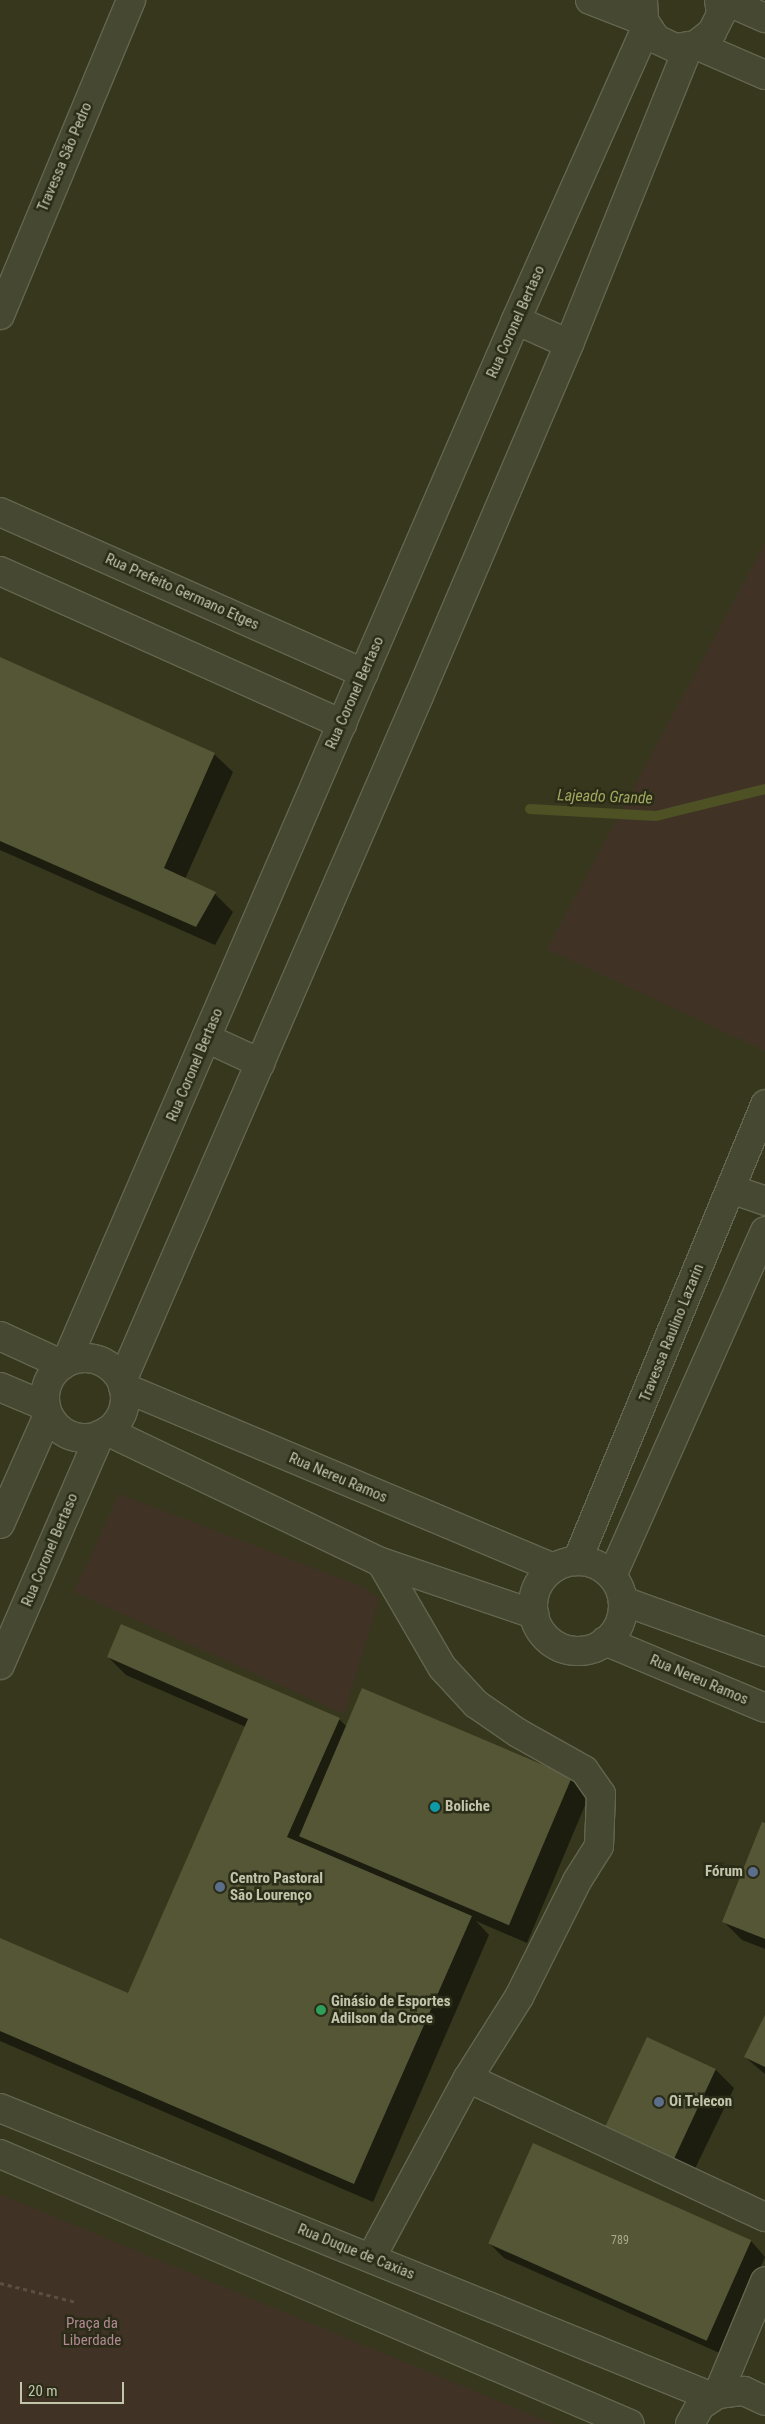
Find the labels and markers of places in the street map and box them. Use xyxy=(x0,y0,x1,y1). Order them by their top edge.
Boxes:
place label: Boliche xyxy=(445,1798,490,1816)
marker: Boliche xyxy=(429,1801,441,1813)
place label: Fórum xyxy=(705,1863,743,1881)
marker: Fórum xyxy=(747,1866,759,1878)
place label: Centro Pastoral São Lourenço xyxy=(230,1869,323,1904)
marker: Centro Pastoral São Lourenço xyxy=(214,1881,226,1893)
place label: Ginásio de Esportes Adilson da Croce xyxy=(331,1992,451,2027)
marker: Ginásio de Esportes Adilson da Croce xyxy=(315,2004,327,2016)
place label: Oi Telecon xyxy=(669,2093,733,2111)
marker: Oi Telecon xyxy=(653,2096,665,2108)

